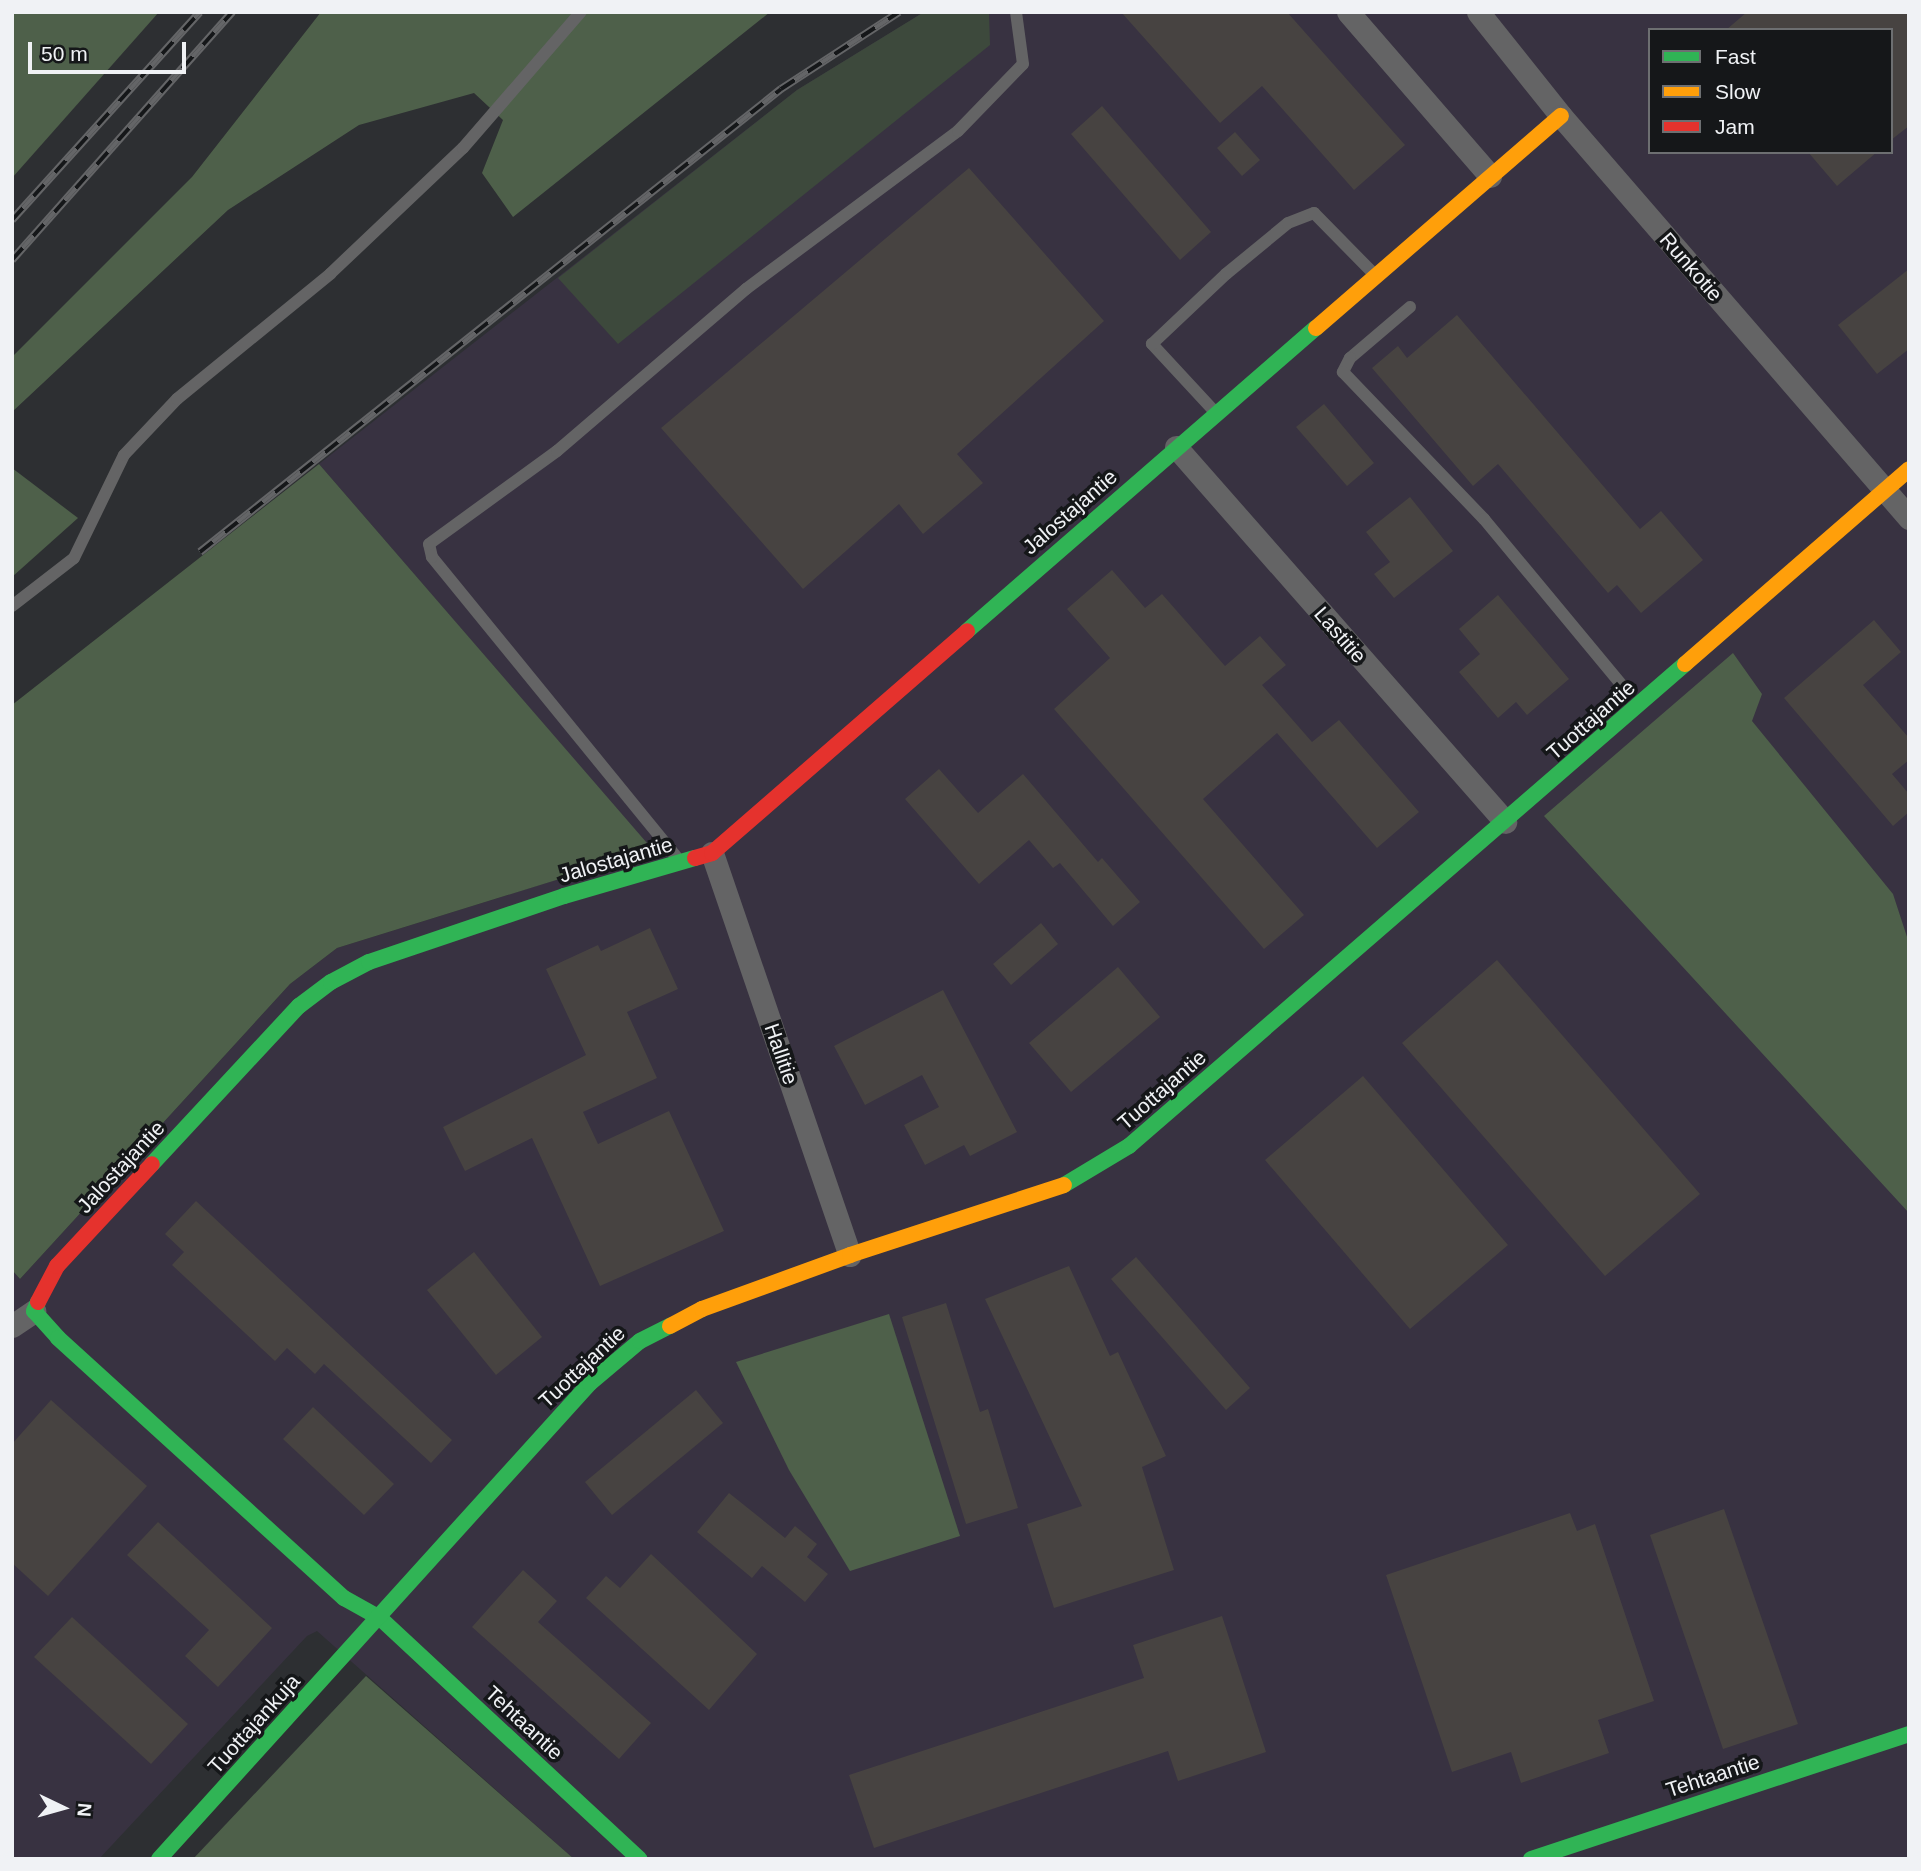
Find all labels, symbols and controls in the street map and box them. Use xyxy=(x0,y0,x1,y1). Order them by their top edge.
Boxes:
scale bar xyxy=(32,28,189,72)
legend xyxy=(1648,28,1893,154)
text: 50 m xyxy=(41,42,88,65)
text: Fast xyxy=(1715,45,1756,68)
text: Slow xyxy=(1715,80,1761,103)
text: Jam xyxy=(1715,115,1755,138)
street label: Runkotie xyxy=(1654,227,1728,307)
street label: Jalostajantie xyxy=(1018,464,1122,560)
street label: Lastitie xyxy=(1309,602,1371,668)
street label: Tuottajantie xyxy=(1542,675,1640,765)
street label: Jalostajantie xyxy=(556,832,676,888)
street label: Hallitie xyxy=(759,1020,803,1088)
street label: Tuottajantie xyxy=(1113,1045,1211,1135)
street label: Jalostajantie xyxy=(72,1116,170,1218)
street label: Tuottajantie xyxy=(534,1321,630,1413)
street label: Tuottajankuja xyxy=(203,1669,305,1779)
street label: Tehtaantie xyxy=(480,1681,568,1765)
street label: Tehtaantie xyxy=(1663,1749,1763,1803)
north arrow xyxy=(28,1773,98,1843)
text: N xyxy=(73,1802,95,1818)

